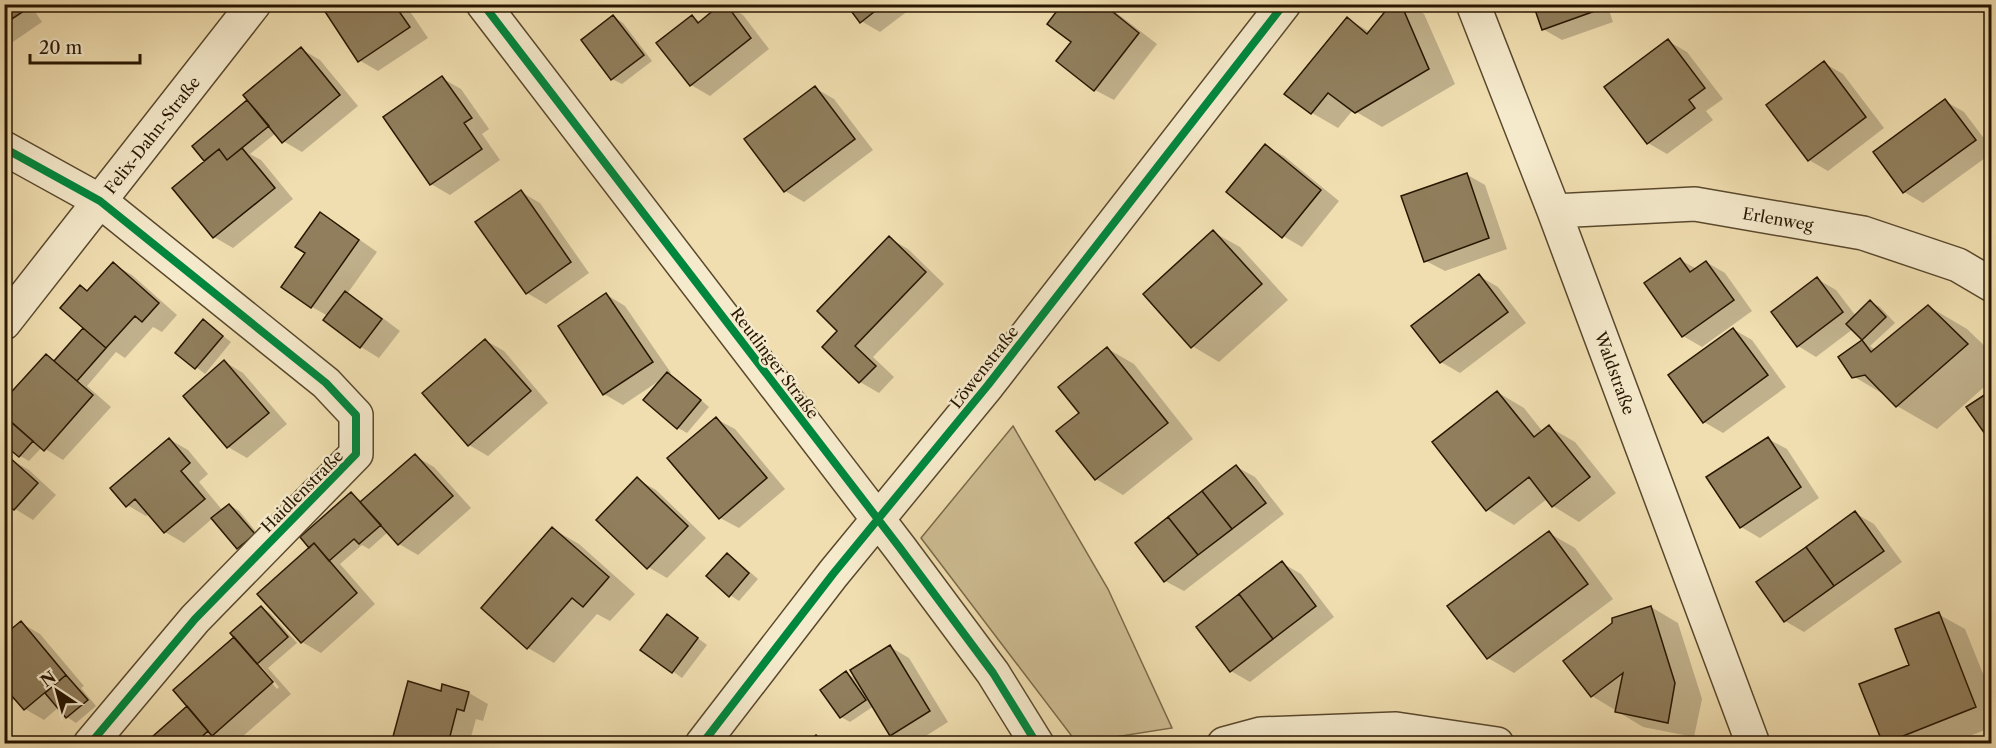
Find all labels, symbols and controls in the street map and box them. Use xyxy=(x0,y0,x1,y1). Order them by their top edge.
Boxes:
scale bar xyxy=(30,27,140,65)
text: 20 m xyxy=(39,37,83,59)
street label: Felix-Dahn-Straße xyxy=(100,72,204,198)
street label: Erlenweg xyxy=(1741,203,1815,235)
street label: Reutlinger Straße xyxy=(727,303,823,423)
street label: Löwenstraße xyxy=(946,322,1022,412)
street label: Waldstraße xyxy=(1590,328,1639,417)
street label: Haidlenstraße xyxy=(257,446,347,536)
north arrow xyxy=(27,661,87,721)
text: N xyxy=(37,667,60,691)

